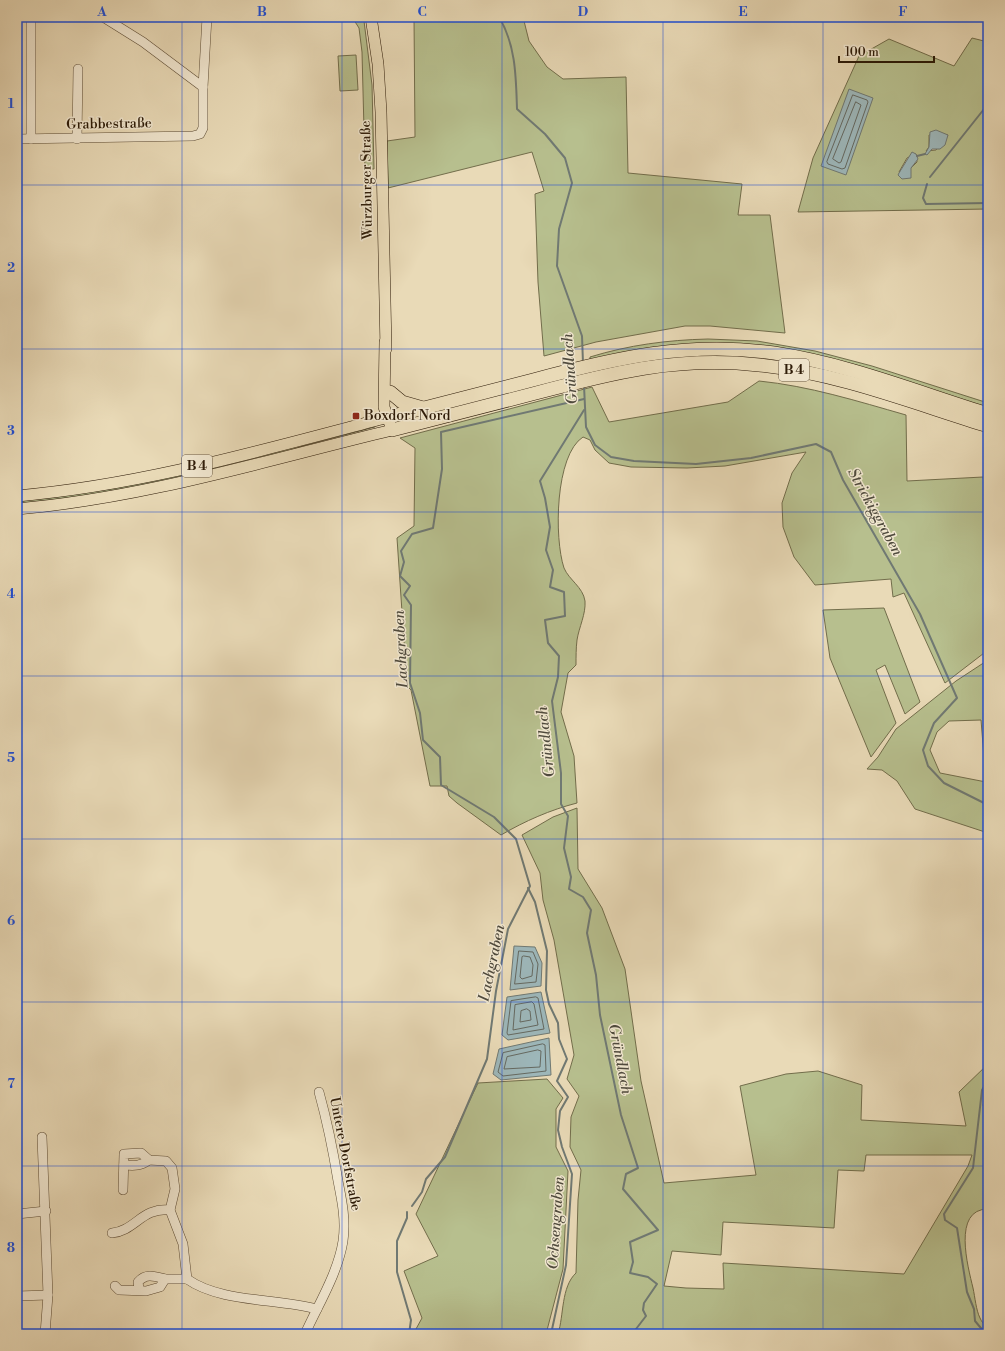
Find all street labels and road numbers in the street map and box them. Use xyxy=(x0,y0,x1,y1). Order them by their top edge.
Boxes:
street label: Grabbestraße xyxy=(66,114,152,134)
street label: Würzburger Straße xyxy=(357,120,377,241)
road number: B 4 xyxy=(779,359,809,381)
road number: B 4 xyxy=(182,455,212,477)
street label: Untere Dorfstraße xyxy=(325,1096,365,1212)

